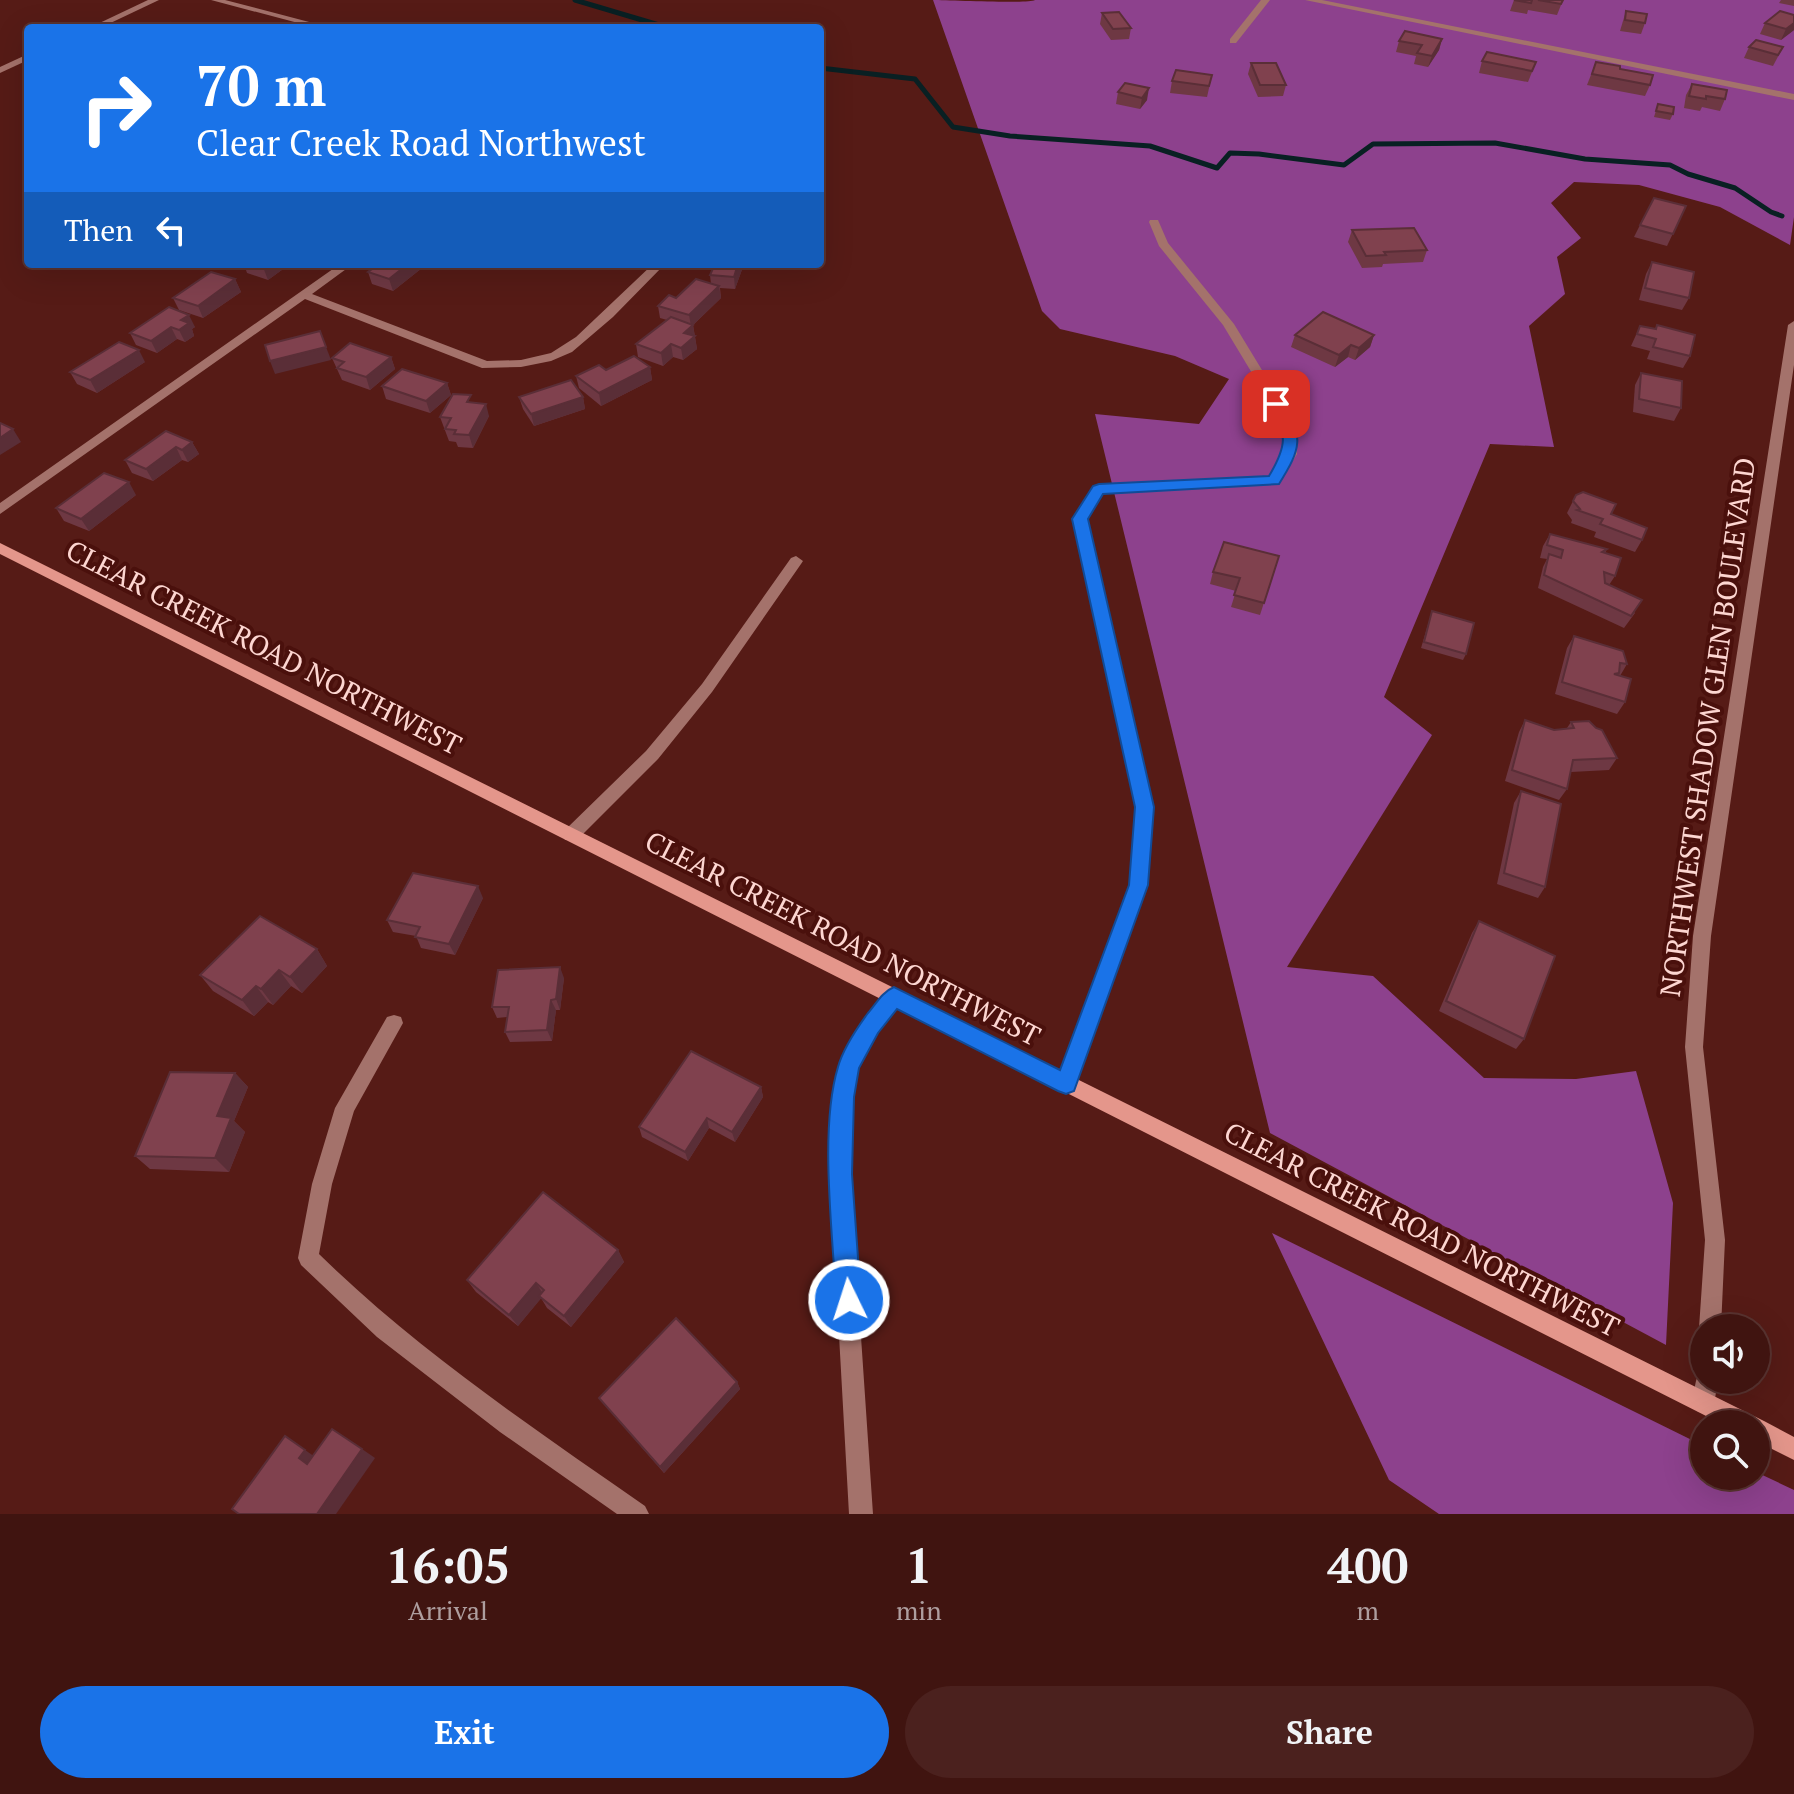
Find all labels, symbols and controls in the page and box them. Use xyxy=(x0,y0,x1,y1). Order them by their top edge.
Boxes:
text: 70 m xyxy=(196,48,326,122)
icon: right xyxy=(64,56,168,160)
text: Clear Creek Road Northwest xyxy=(196,119,646,166)
icon: left xyxy=(149,208,193,252)
text: Then xyxy=(64,210,133,250)
pin xyxy=(1242,370,1310,438)
icon: arrive xyxy=(1254,382,1298,426)
street label: NORTHWEST SHADOW GLEN BOULEVARD xyxy=(1651,455,1763,999)
street label: CLEAR CREEK ROAD NORTHWEST xyxy=(60,531,468,763)
street label: CLEAR CREEK ROAD NORTHWEST xyxy=(639,822,1047,1054)
street label: CLEAR CREEK ROAD NORTHWEST xyxy=(1218,1113,1626,1345)
position arrow xyxy=(807,1258,891,1342)
map controls xyxy=(1690,1314,1770,1490)
button: sound xyxy=(1690,1314,1770,1394)
button: search xyxy=(1690,1410,1770,1490)
text: 16:05 xyxy=(385,1533,510,1597)
text: 1 xyxy=(905,1533,932,1597)
text: 400 xyxy=(1327,1533,1409,1597)
text: Arrival xyxy=(408,1593,488,1627)
text: min xyxy=(896,1593,942,1627)
text: m xyxy=(1357,1593,1379,1627)
button: Exit xyxy=(40,1686,889,1778)
button: Share xyxy=(905,1686,1754,1778)

